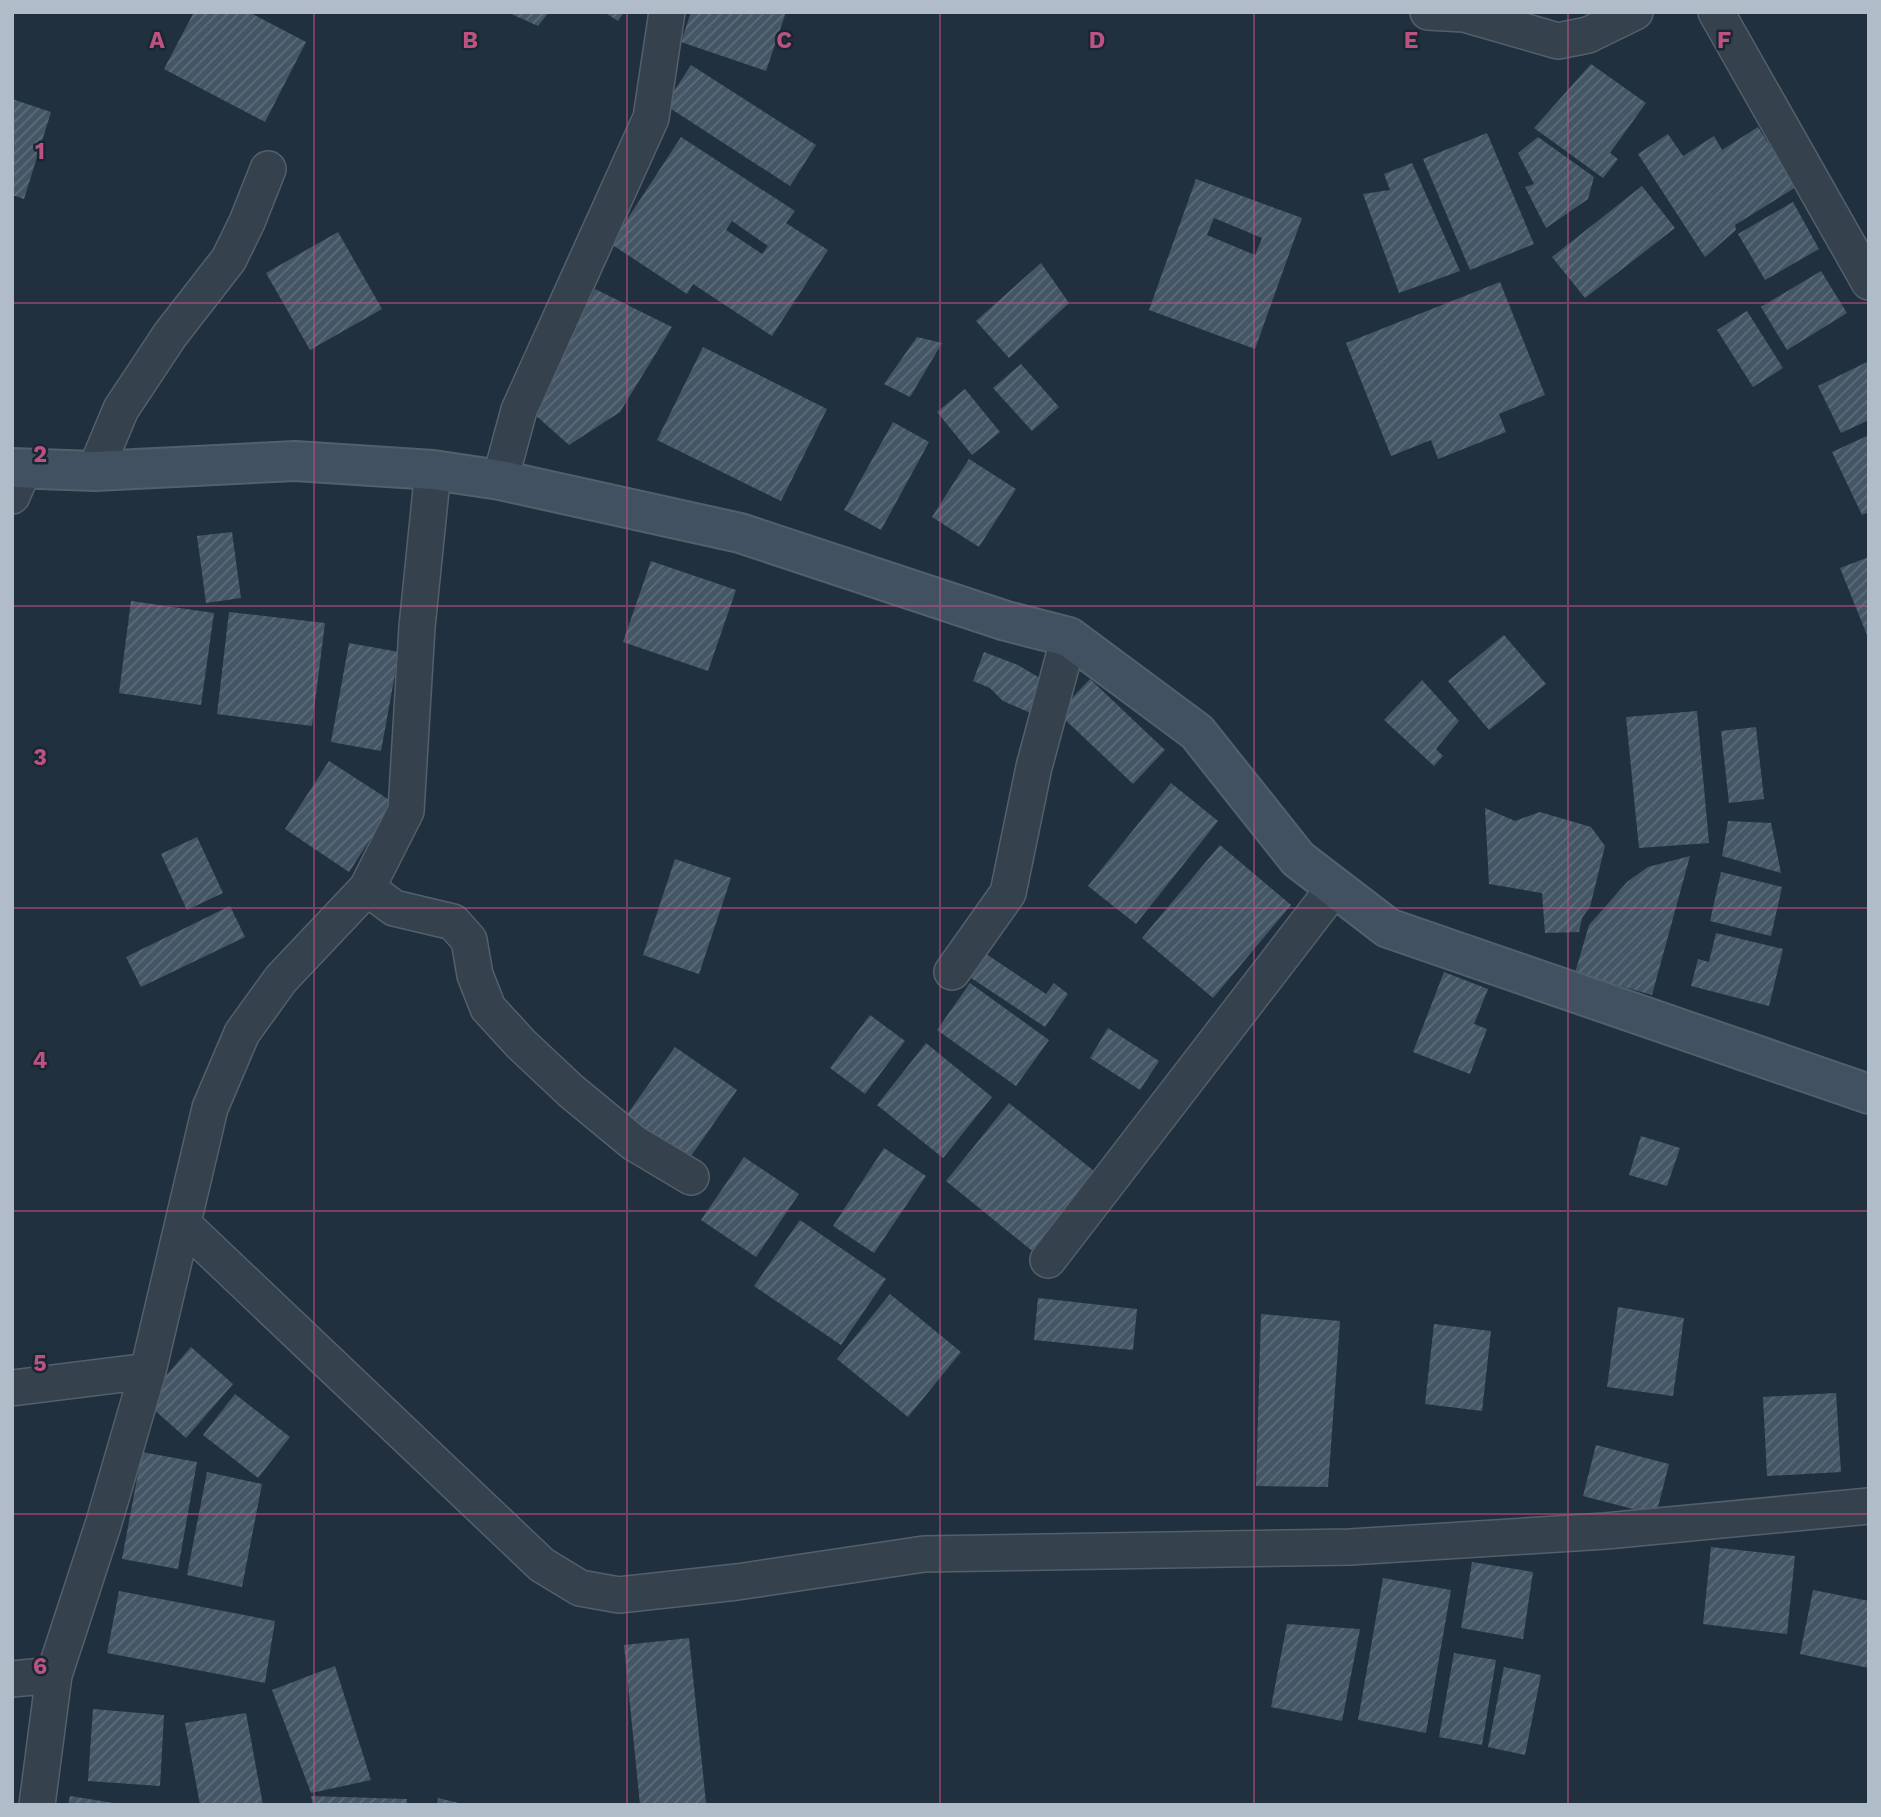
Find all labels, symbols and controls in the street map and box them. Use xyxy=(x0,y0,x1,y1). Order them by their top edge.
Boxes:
text: A xyxy=(149,27,165,54)
text: B xyxy=(462,27,478,54)
text: C xyxy=(776,27,792,54)
text: D xyxy=(1089,27,1105,54)
text: E xyxy=(1404,27,1418,54)
text: F xyxy=(1717,27,1731,54)
text: 1 xyxy=(35,138,45,165)
text: 2 xyxy=(33,441,47,468)
text: 3 xyxy=(33,744,47,771)
text: 4 xyxy=(33,1047,48,1074)
text: 5 xyxy=(33,1350,47,1377)
text: 6 xyxy=(33,1653,47,1680)

